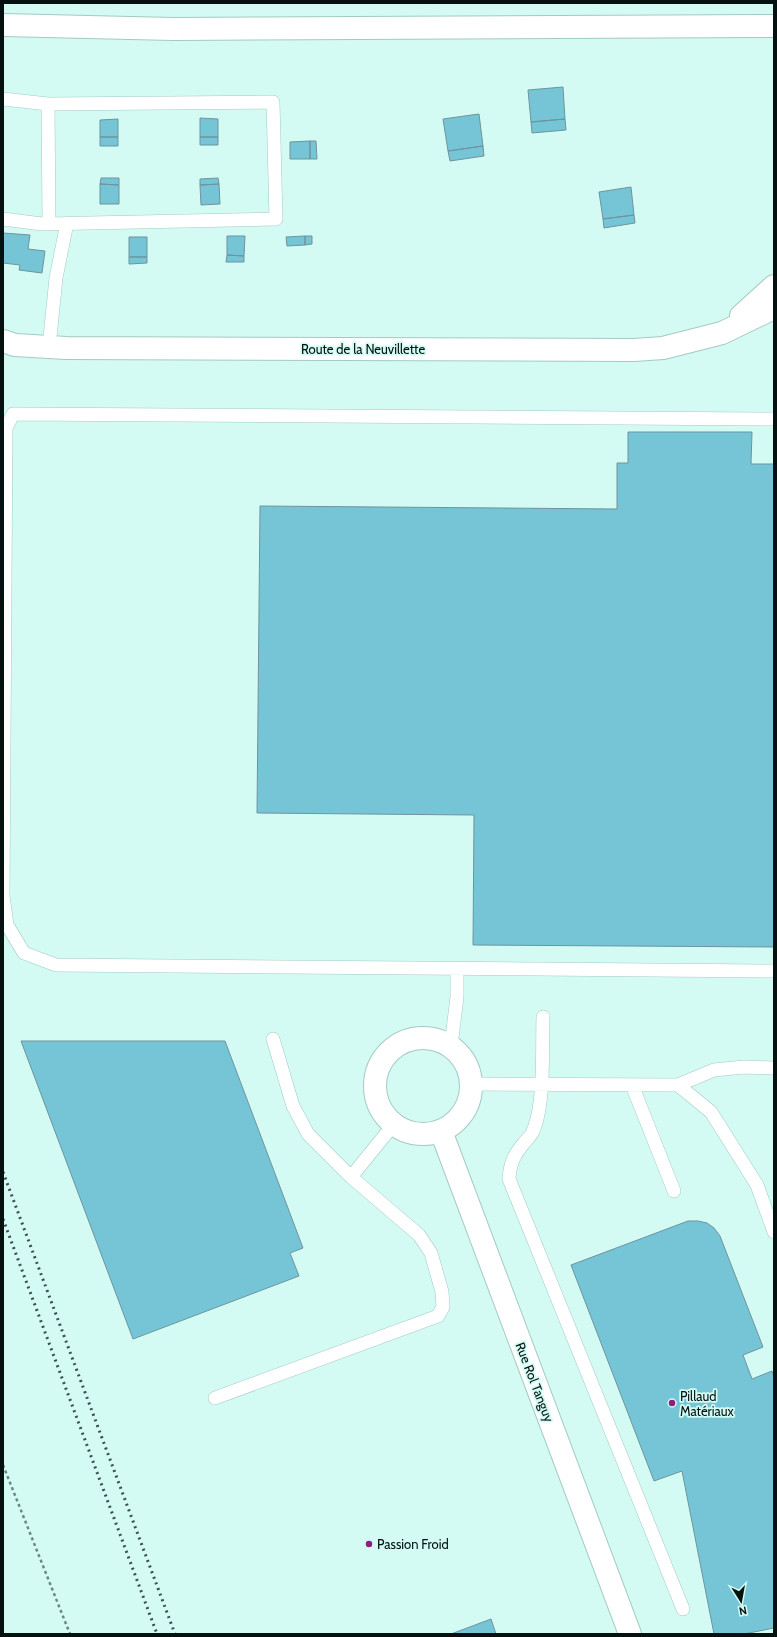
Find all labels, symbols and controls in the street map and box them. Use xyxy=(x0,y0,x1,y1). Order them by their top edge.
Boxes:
street label: Route de la Neuvillette xyxy=(301,341,425,357)
street label: Rue Rol Tanguy xyxy=(512,1340,558,1425)
place label: Pillaud Matériaux xyxy=(680,1388,734,1419)
marker: Pillaud Matériaux xyxy=(667,1398,677,1408)
place label: Passion Froid xyxy=(377,1536,449,1552)
marker: Passion Froid xyxy=(364,1539,374,1549)
north arrow xyxy=(721,1581,761,1621)
text: N xyxy=(738,1603,748,1618)

